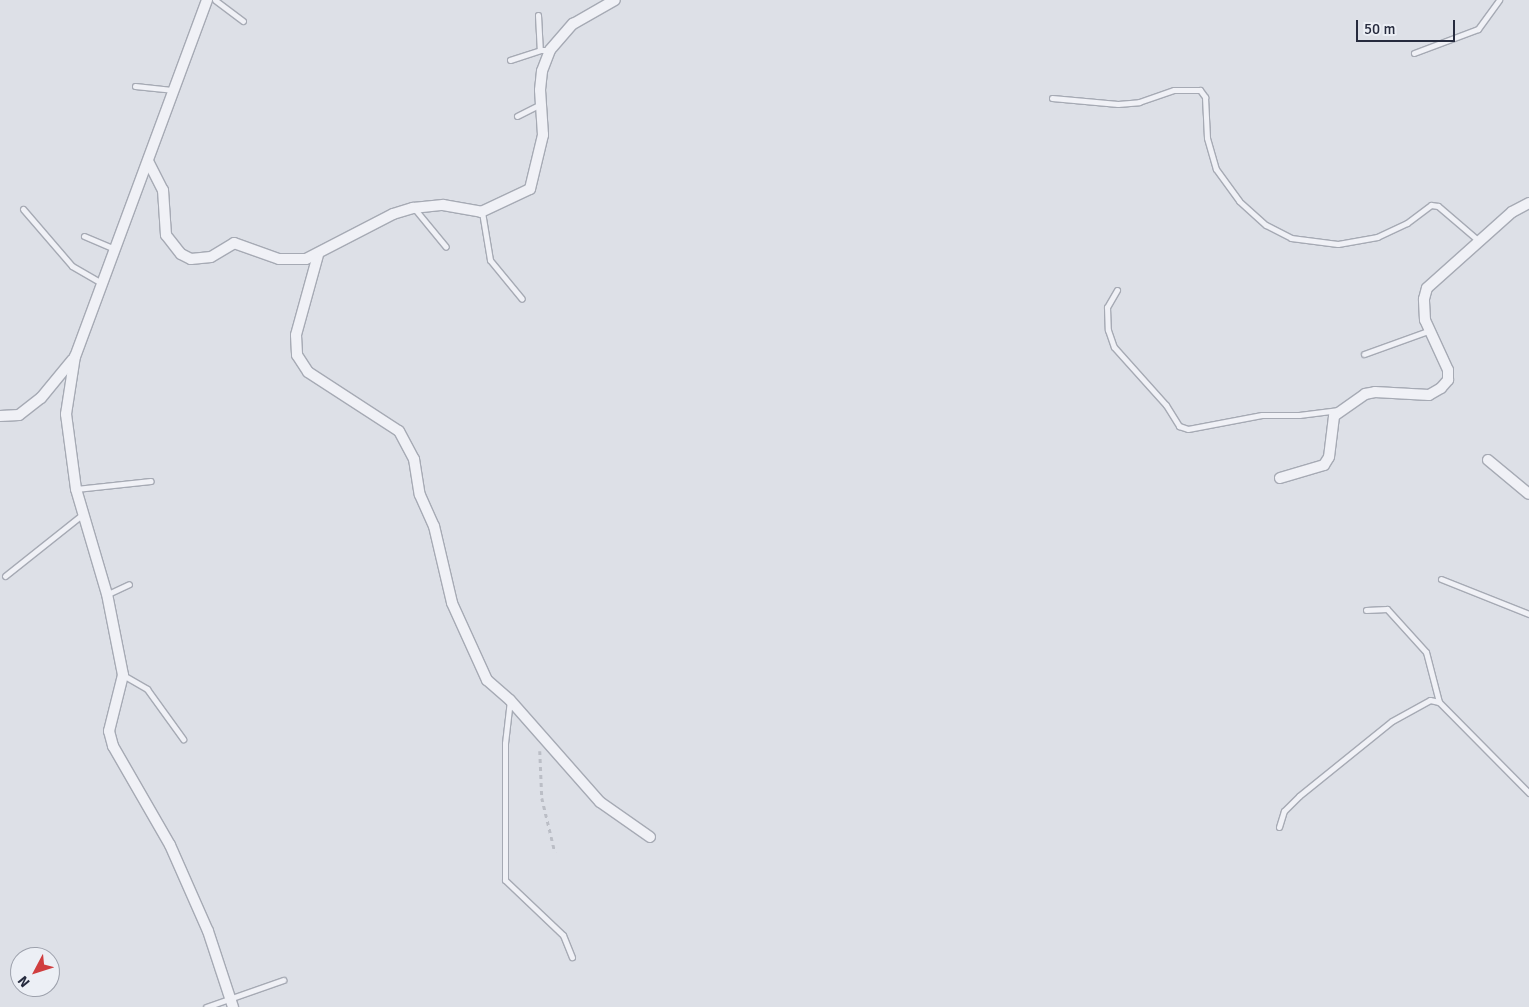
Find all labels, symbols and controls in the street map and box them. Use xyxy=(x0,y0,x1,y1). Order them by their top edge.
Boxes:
scale bar xyxy=(1359,10,1458,42)
text: 50 m xyxy=(1364,20,1395,38)
north arrow xyxy=(10,947,60,997)
text: N xyxy=(14,972,34,991)

